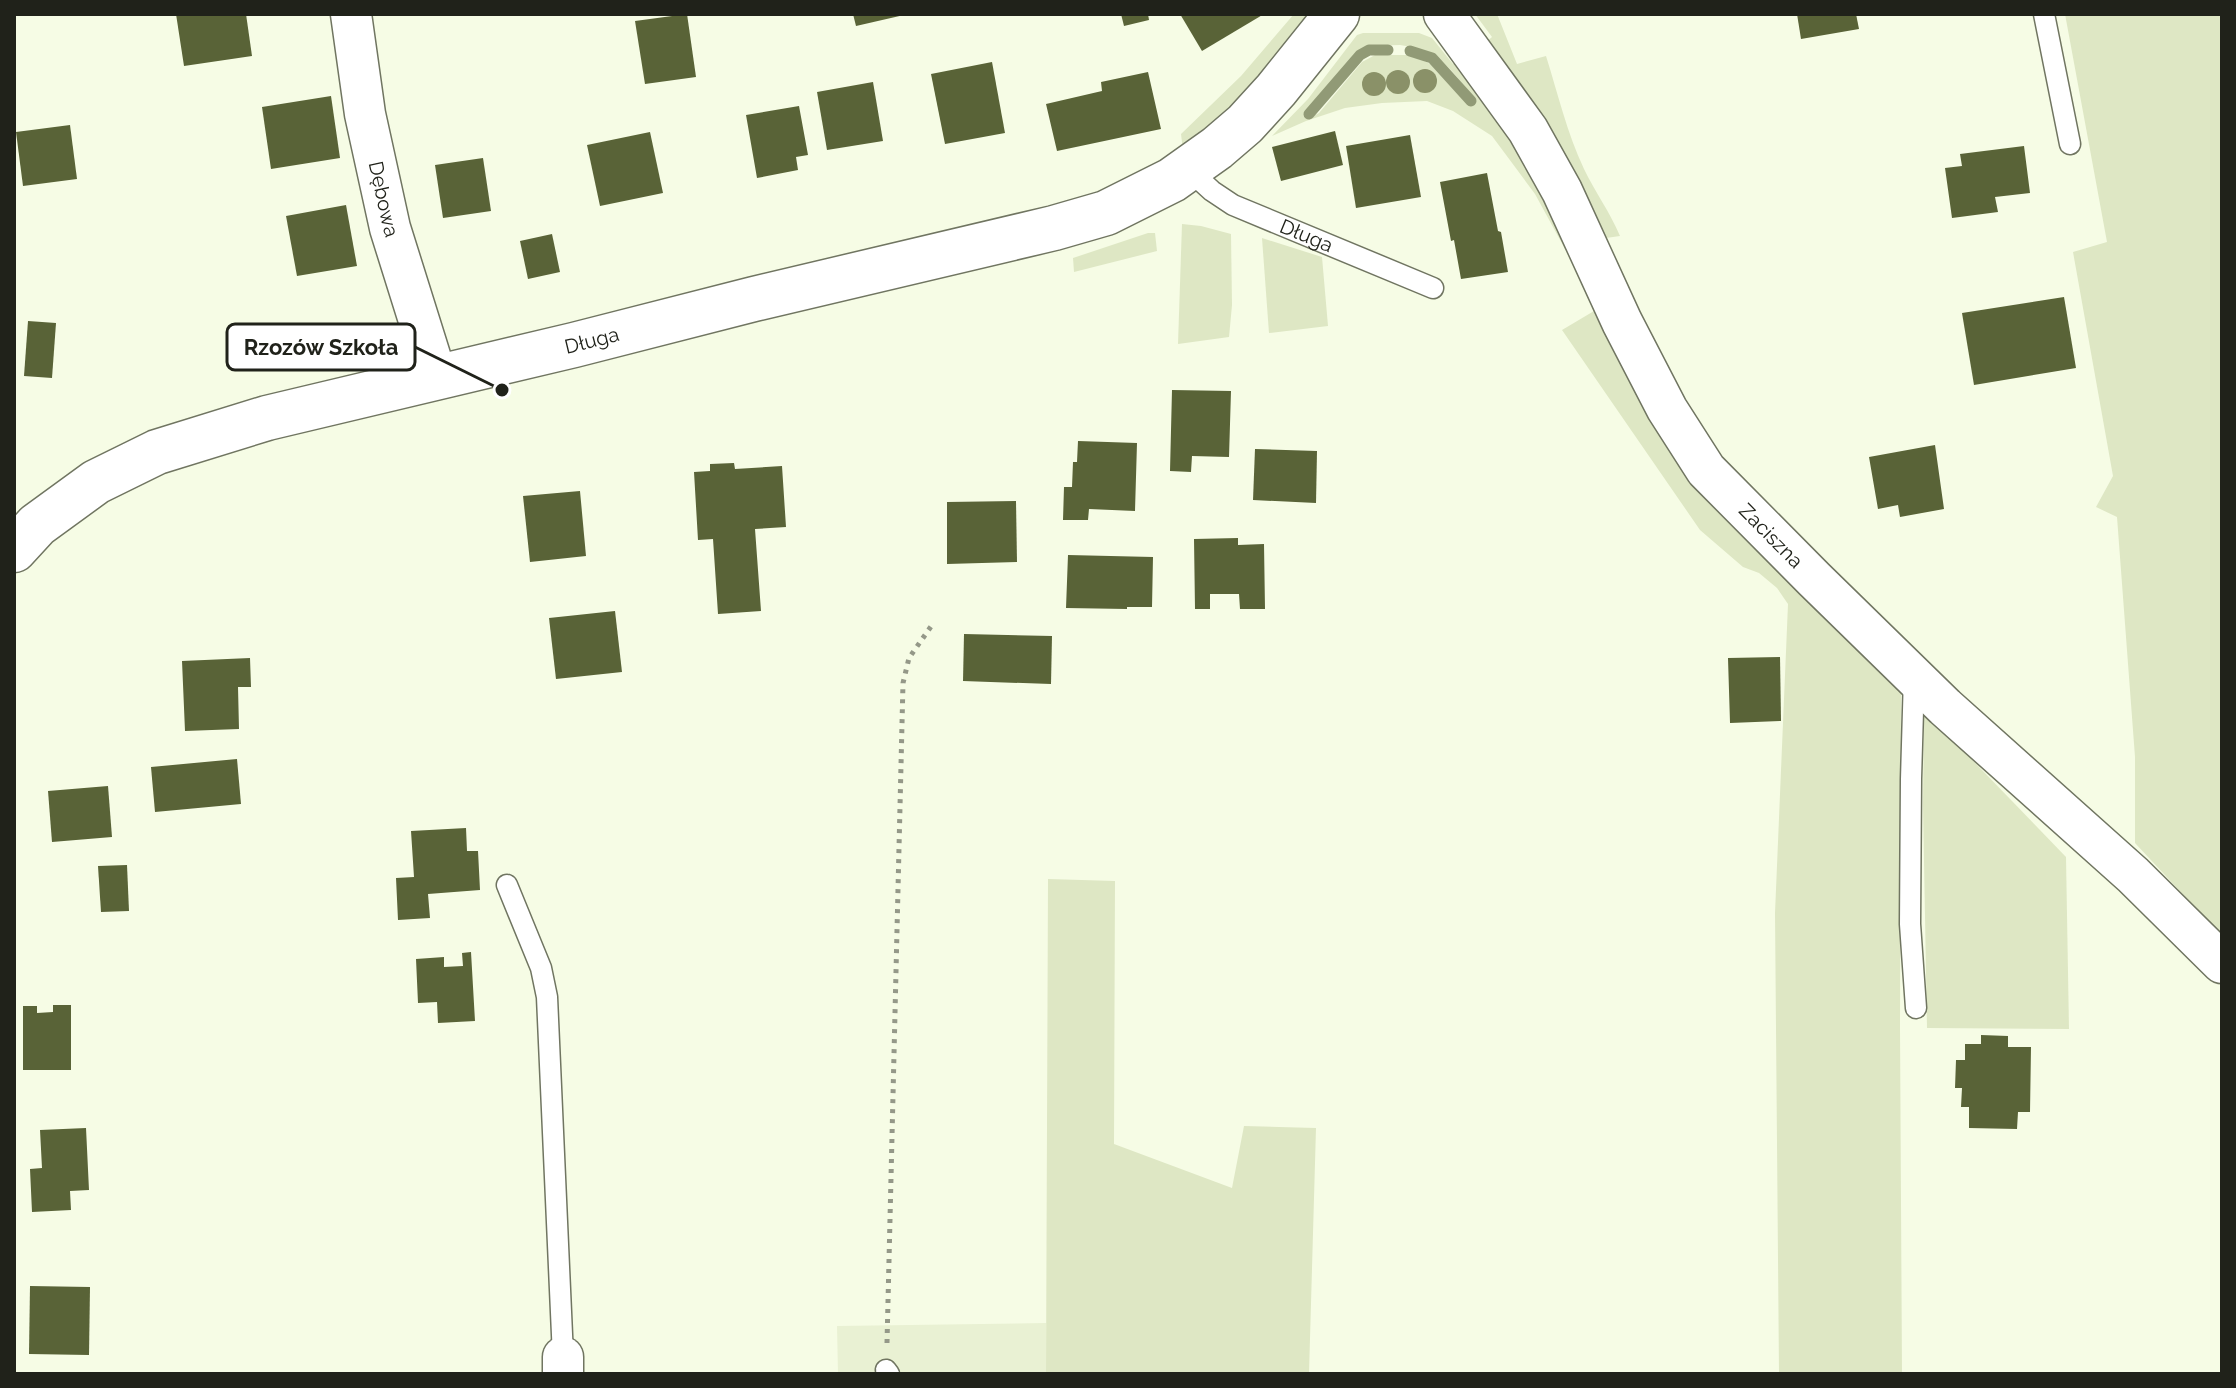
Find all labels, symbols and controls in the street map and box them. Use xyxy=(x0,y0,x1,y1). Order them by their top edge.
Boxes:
street label: Dębowa xyxy=(364,159,404,240)
street label: Długa xyxy=(1276,214,1337,257)
street label: Długa xyxy=(562,322,622,359)
callout: Rzozów Szkoła xyxy=(227,324,415,370)
text: Rzozów Szkoła xyxy=(244,334,398,360)
street label: Zaciszna xyxy=(1734,499,1808,573)

